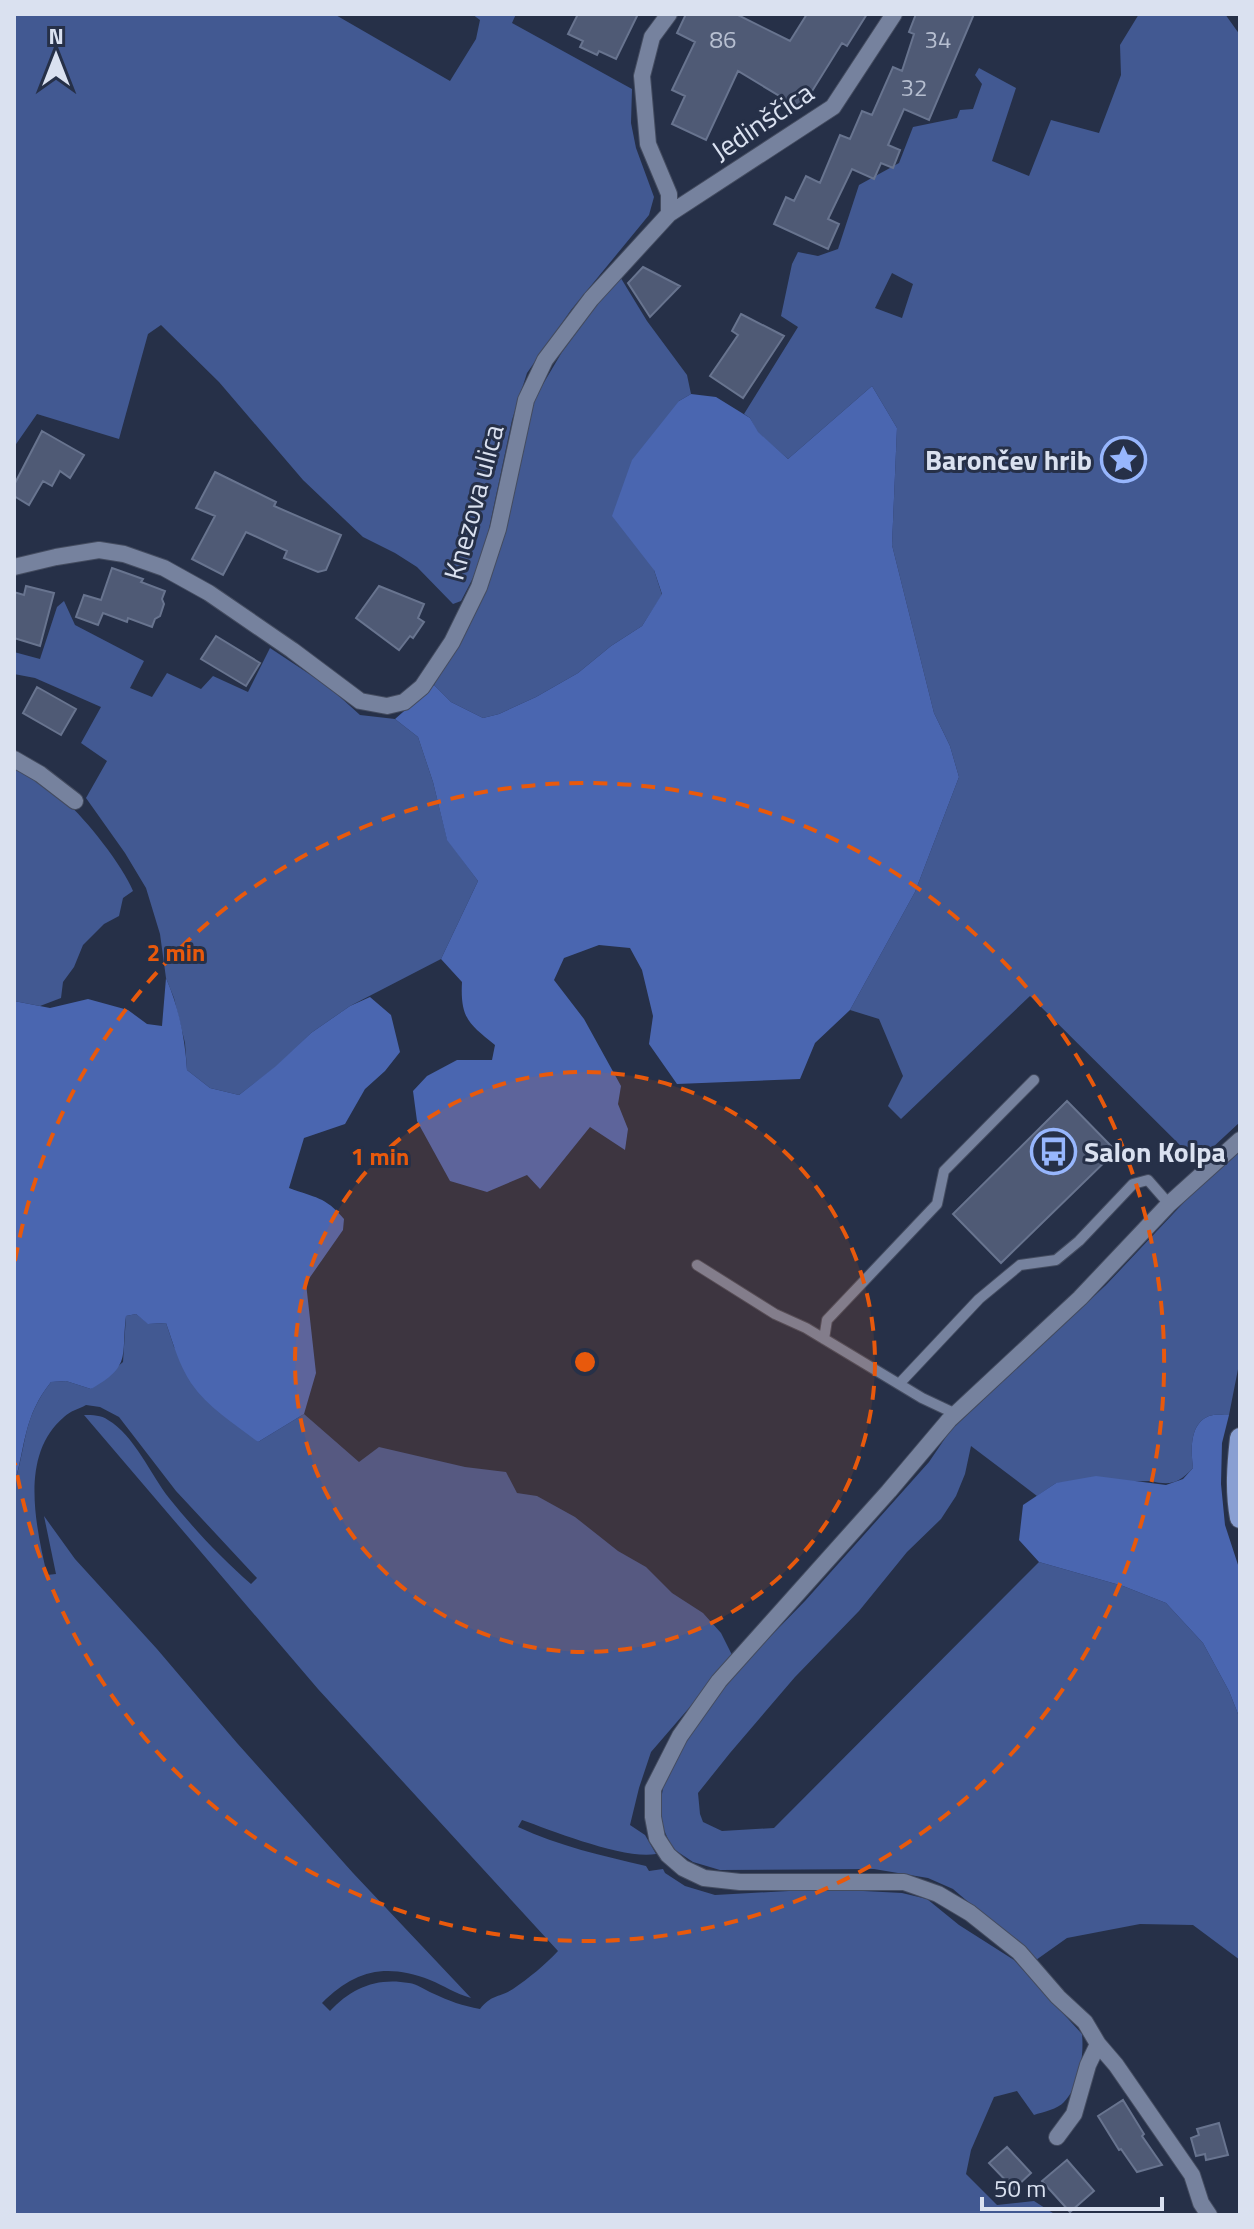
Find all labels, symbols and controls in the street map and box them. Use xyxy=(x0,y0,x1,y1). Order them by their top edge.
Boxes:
north arrow xyxy=(16,16,96,96)
text: N xyxy=(48,19,64,53)
house number: 86 xyxy=(710,21,736,57)
house number: 34 xyxy=(925,21,951,57)
house number: 32 xyxy=(901,69,927,105)
street label: Jedinščica xyxy=(702,71,822,171)
street label: Knezova ulica xyxy=(432,419,514,585)
place icon: Barončev hrib xyxy=(1099,435,1147,483)
place label: Barončev hrib xyxy=(925,438,1092,481)
text: 2 min xyxy=(147,934,205,970)
bus stop icon: Salon Kolpa xyxy=(1029,1127,1077,1175)
place label: Salon Kolpa xyxy=(1084,1130,1226,1173)
text: 1 min xyxy=(351,1138,409,1174)
centre of rings xyxy=(571,1348,599,1376)
scale bar xyxy=(982,2161,1162,2211)
text: 50 m xyxy=(994,2170,1046,2206)

